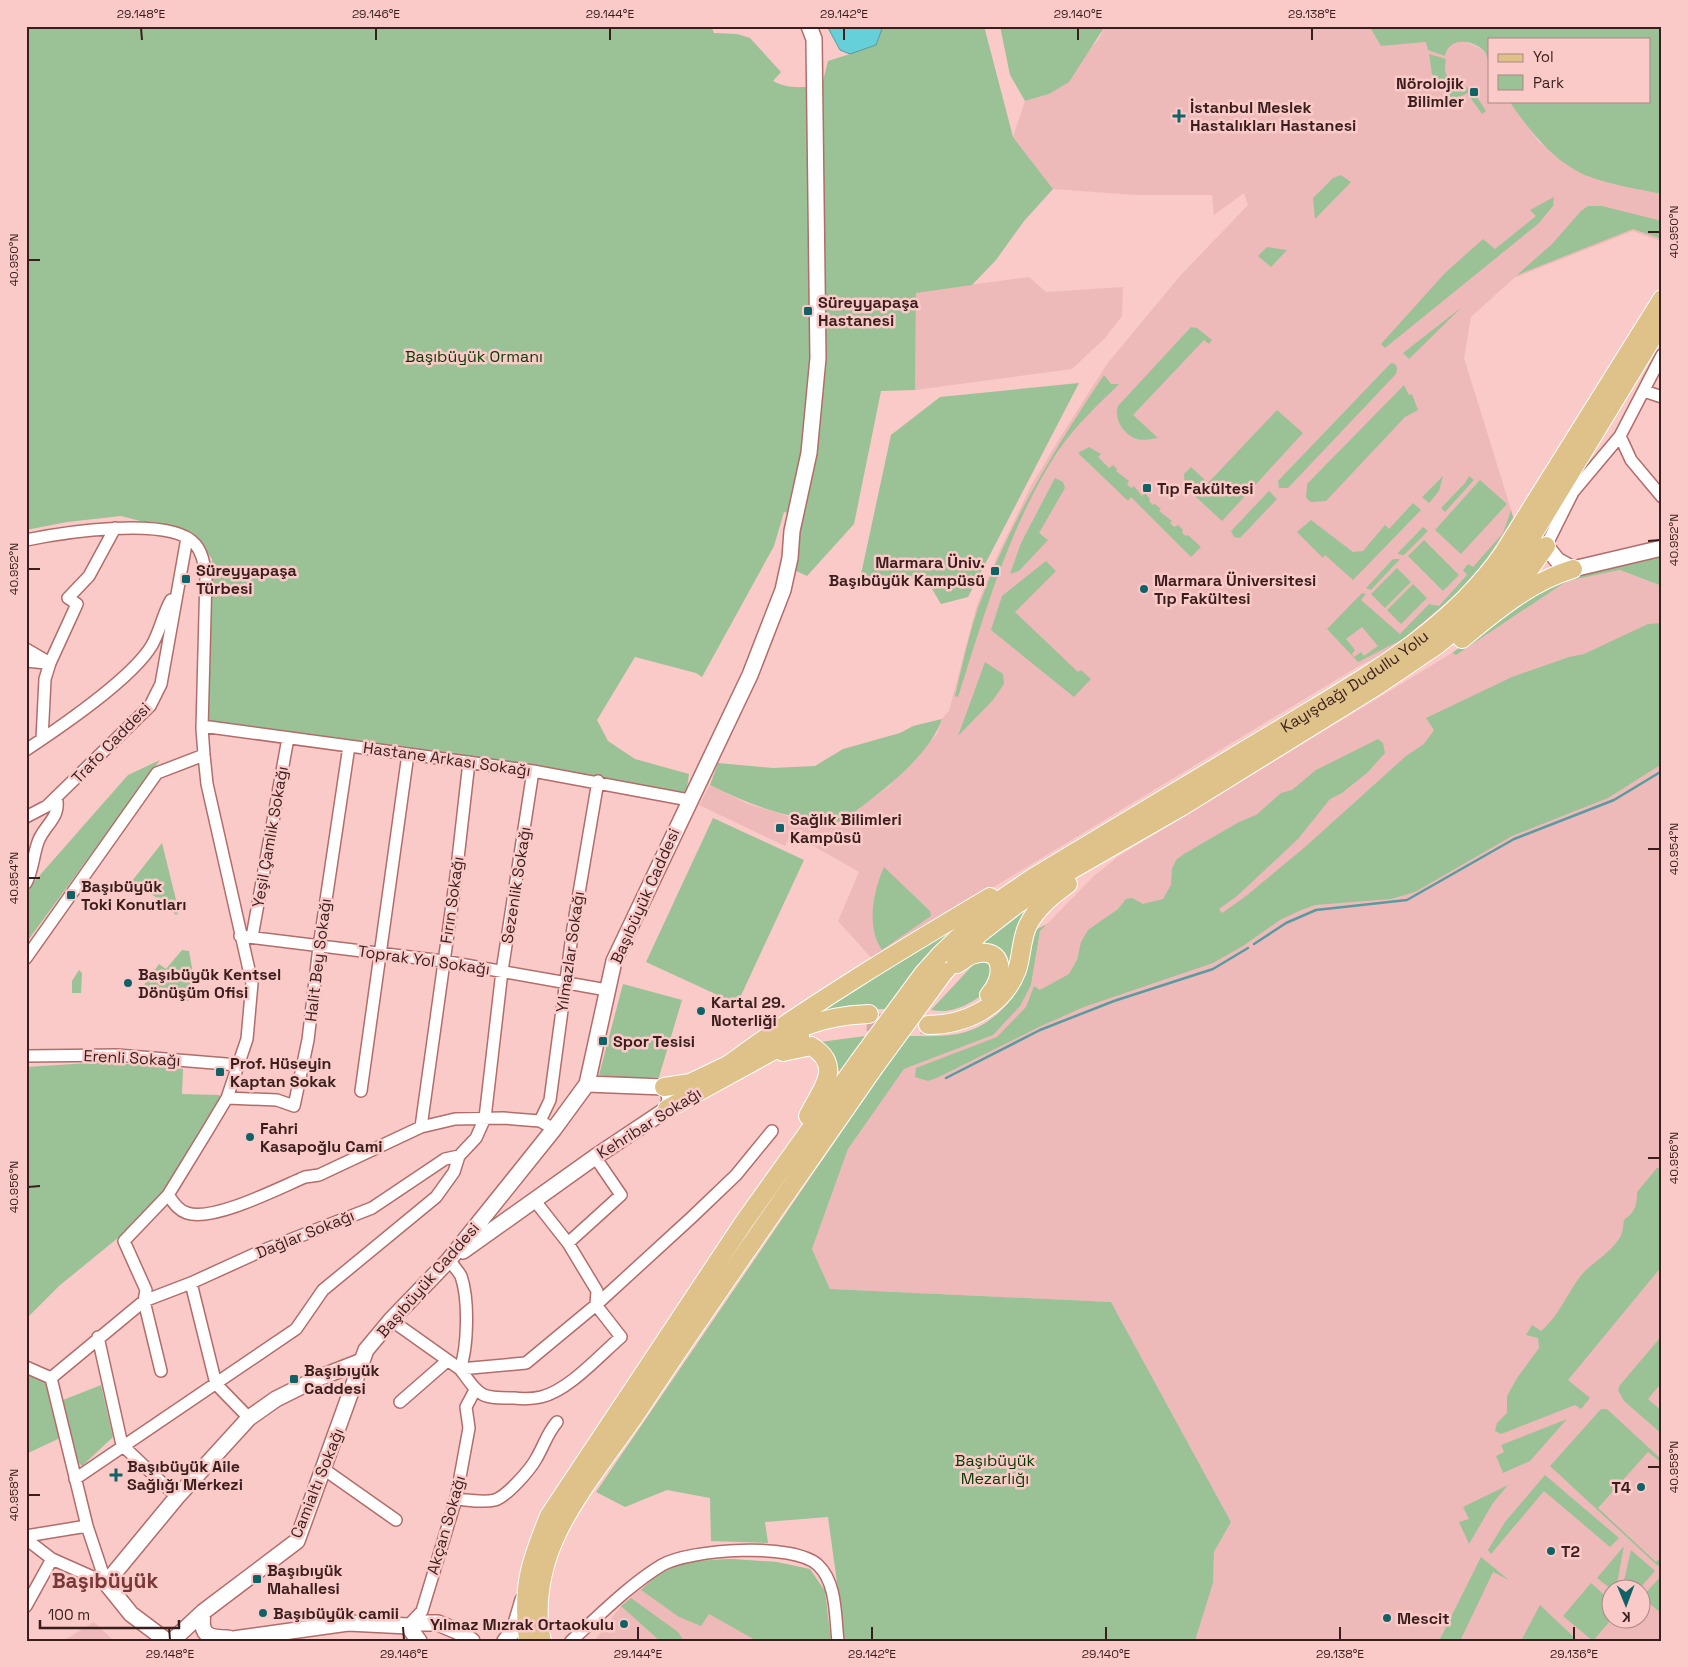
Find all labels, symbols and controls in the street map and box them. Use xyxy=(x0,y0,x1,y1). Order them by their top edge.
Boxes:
text: 29.148°E xyxy=(117,6,165,22)
text: 29.146°E xyxy=(352,6,400,22)
text: 29.144°E xyxy=(586,6,634,22)
text: 29.142°E xyxy=(820,6,868,22)
text: 29.140°E xyxy=(1054,6,1103,22)
text: 29.138°E xyxy=(1288,6,1336,22)
legend xyxy=(1488,38,1650,102)
text: Yol xyxy=(1533,47,1554,66)
place label: Nörolojik Bilimler xyxy=(1396,73,1464,112)
text: Park xyxy=(1533,73,1564,92)
marker: Nörolojik Bilimler xyxy=(1468,86,1480,98)
place label: İstanbul Meslek Hastalıkları Hastanesi xyxy=(1190,97,1356,136)
marker: İstanbul Meslek Hastalıkları Hastanesi xyxy=(1172,109,1186,123)
text: 40.950°N xyxy=(1666,206,1682,258)
text: 40.950°N xyxy=(6,234,22,286)
place label: Süreyyapaşa Hastanesi xyxy=(818,292,919,331)
marker: Süreyyapaşa Hastanesi xyxy=(802,305,814,317)
park label: Başıbüyük Ormanı xyxy=(405,346,543,367)
place label: Tıp Fakültesi xyxy=(1157,478,1254,499)
marker: Tıp Fakültesi xyxy=(1141,482,1153,494)
text: 40.952°N xyxy=(1666,514,1682,566)
text: 40.952°N xyxy=(6,543,22,595)
place label: Marmara Üniv. Başıbüyük Kampüsü xyxy=(828,552,985,591)
place label: Süreyyapaşa Türbesi xyxy=(196,560,297,599)
marker: Marmara Üniv. Başıbüyük Kampüsü xyxy=(989,565,1001,577)
place label: Marmara Üniversitesi Tıp Fakültesi xyxy=(1154,570,1316,609)
marker: Süreyyapaşa Türbesi xyxy=(180,573,192,585)
marker: Marmara Üniversitesi Tıp Fakültesi xyxy=(1138,583,1150,595)
street label: Kayışdağı Dudullu Yolu xyxy=(1276,625,1433,737)
street label: Trafo Caddesi xyxy=(67,698,155,788)
street label: Hastane Arkası Sokağı xyxy=(362,737,532,781)
street label: Yeşil Çamlık Sokağı xyxy=(247,765,293,909)
place label: Sağlık Bilimleri Kampüsü xyxy=(790,809,902,848)
marker: Sağlık Bilimleri Kampüsü xyxy=(774,822,786,834)
text: 40.954°N xyxy=(1666,823,1682,875)
street label: Sezenlik Sokağı xyxy=(496,825,536,945)
street label: Başıbüyük Caddesi xyxy=(606,825,684,967)
text: 40.954°N xyxy=(6,852,22,904)
street label: Fırın Sokağı xyxy=(435,855,469,945)
place label: Başıbüyük Toki Konutları xyxy=(81,876,187,915)
marker: Başıbüyük Toki Konutları xyxy=(65,889,77,901)
street label: Yılmazlar Sokağı xyxy=(551,890,589,1014)
street label: Halit Bey Sokağı xyxy=(300,897,336,1023)
street label: Toprak Yol Sokağı xyxy=(357,940,491,980)
place label: Başıbüyük Kentsel Dönüşüm Ofisi xyxy=(138,964,281,1003)
marker: Başıbüyük Kentsel Dönüşüm Ofisi xyxy=(122,977,134,989)
place label: Kartal 29. Noterliği xyxy=(711,992,785,1031)
marker: Kartal 29. Noterliği xyxy=(695,1005,707,1017)
place label: Spor Tesisi xyxy=(613,1031,695,1052)
marker: Spor Tesisi xyxy=(597,1035,609,1047)
street label: Erenli Sokağı xyxy=(83,1045,181,1071)
place label: Prof. Hüseyin Kaptan Sokak xyxy=(230,1053,336,1092)
marker: Prof. Hüseyin Kaptan Sokak xyxy=(214,1066,226,1078)
street label: Kehribar Sokağı xyxy=(593,1082,705,1164)
place label: Fahri Kasapoğlu Cami xyxy=(260,1118,383,1157)
marker: Fahri Kasapoğlu Cami xyxy=(244,1131,256,1143)
text: 40.956°N xyxy=(1666,1132,1682,1184)
text: 40.956°N xyxy=(6,1161,22,1213)
street label: Dağlar Sokağı xyxy=(253,1205,357,1263)
street label: Başıbüyük Caddesi xyxy=(372,1218,484,1342)
place label: Başıbıyük Caddesi xyxy=(304,1360,380,1399)
marker: Başıbıyük Caddesi xyxy=(288,1373,300,1385)
street label: Camialtı Sokağı xyxy=(285,1425,349,1541)
text: 40.958°N xyxy=(1666,1441,1682,1493)
park label: Başıbüyük Mezarlığı xyxy=(955,1450,1036,1489)
place label: Başıbüyük Aile Sağlığı Merkezi xyxy=(127,1456,243,1495)
marker: Başıbüyük Aile Sağlığı Merkezi xyxy=(109,1468,123,1482)
text: 40.958°N xyxy=(6,1469,22,1521)
street label: Akçan Sokağı xyxy=(422,1473,470,1577)
place label: T4 xyxy=(1611,1477,1631,1498)
marker: T4 xyxy=(1635,1481,1647,1493)
place label: T2 xyxy=(1561,1541,1580,1562)
marker: T2 xyxy=(1545,1545,1557,1557)
place label: Başıbıyük Mahallesi xyxy=(267,1560,343,1599)
district label: Başıbüyük xyxy=(52,1567,158,1594)
marker: Başıbıyük Mahallesi xyxy=(251,1573,263,1585)
north arrow xyxy=(1600,1580,1650,1630)
scale bar xyxy=(40,1597,179,1629)
place label: Başıbüyük camii xyxy=(273,1603,399,1624)
text: 100 m xyxy=(48,1605,90,1624)
marker: Başıbüyük camii xyxy=(257,1607,269,1619)
place label: Mescit xyxy=(1397,1608,1450,1629)
text: K xyxy=(1621,1608,1631,1626)
marker: Mescit xyxy=(1381,1612,1393,1624)
place label: Yılmaz Mızrak Ortaokulu xyxy=(430,1614,614,1635)
marker: Yılmaz Mızrak Ortaokulu xyxy=(618,1618,630,1630)
text: 29.148°E xyxy=(146,1646,194,1662)
text: 29.146°E xyxy=(380,1646,428,1662)
text: 29.144°E xyxy=(614,1646,662,1662)
text: 29.142°E xyxy=(848,1646,896,1662)
text: 29.140°E xyxy=(1082,1646,1131,1662)
text: 29.138°E xyxy=(1316,1646,1364,1662)
text: 29.136°E xyxy=(1550,1646,1598,1662)

